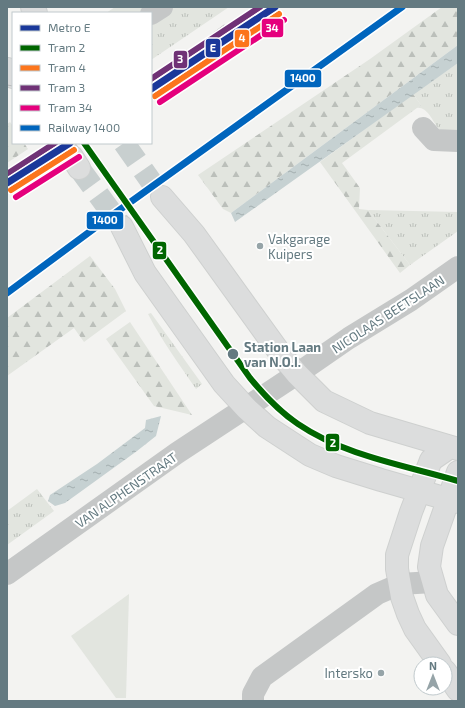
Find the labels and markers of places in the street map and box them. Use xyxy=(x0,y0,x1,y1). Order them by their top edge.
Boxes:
place label: Vakgarage Kuipers xyxy=(268,231,330,262)
marker: Vakgarage Kuipers xyxy=(255,241,265,251)
place label: Station Laan van N.O.I. xyxy=(244,339,321,370)
marker: Station Laan van N.O.I. xyxy=(226,347,240,361)
place label: Intersko xyxy=(324,665,373,681)
marker: Intersko xyxy=(376,668,386,678)

